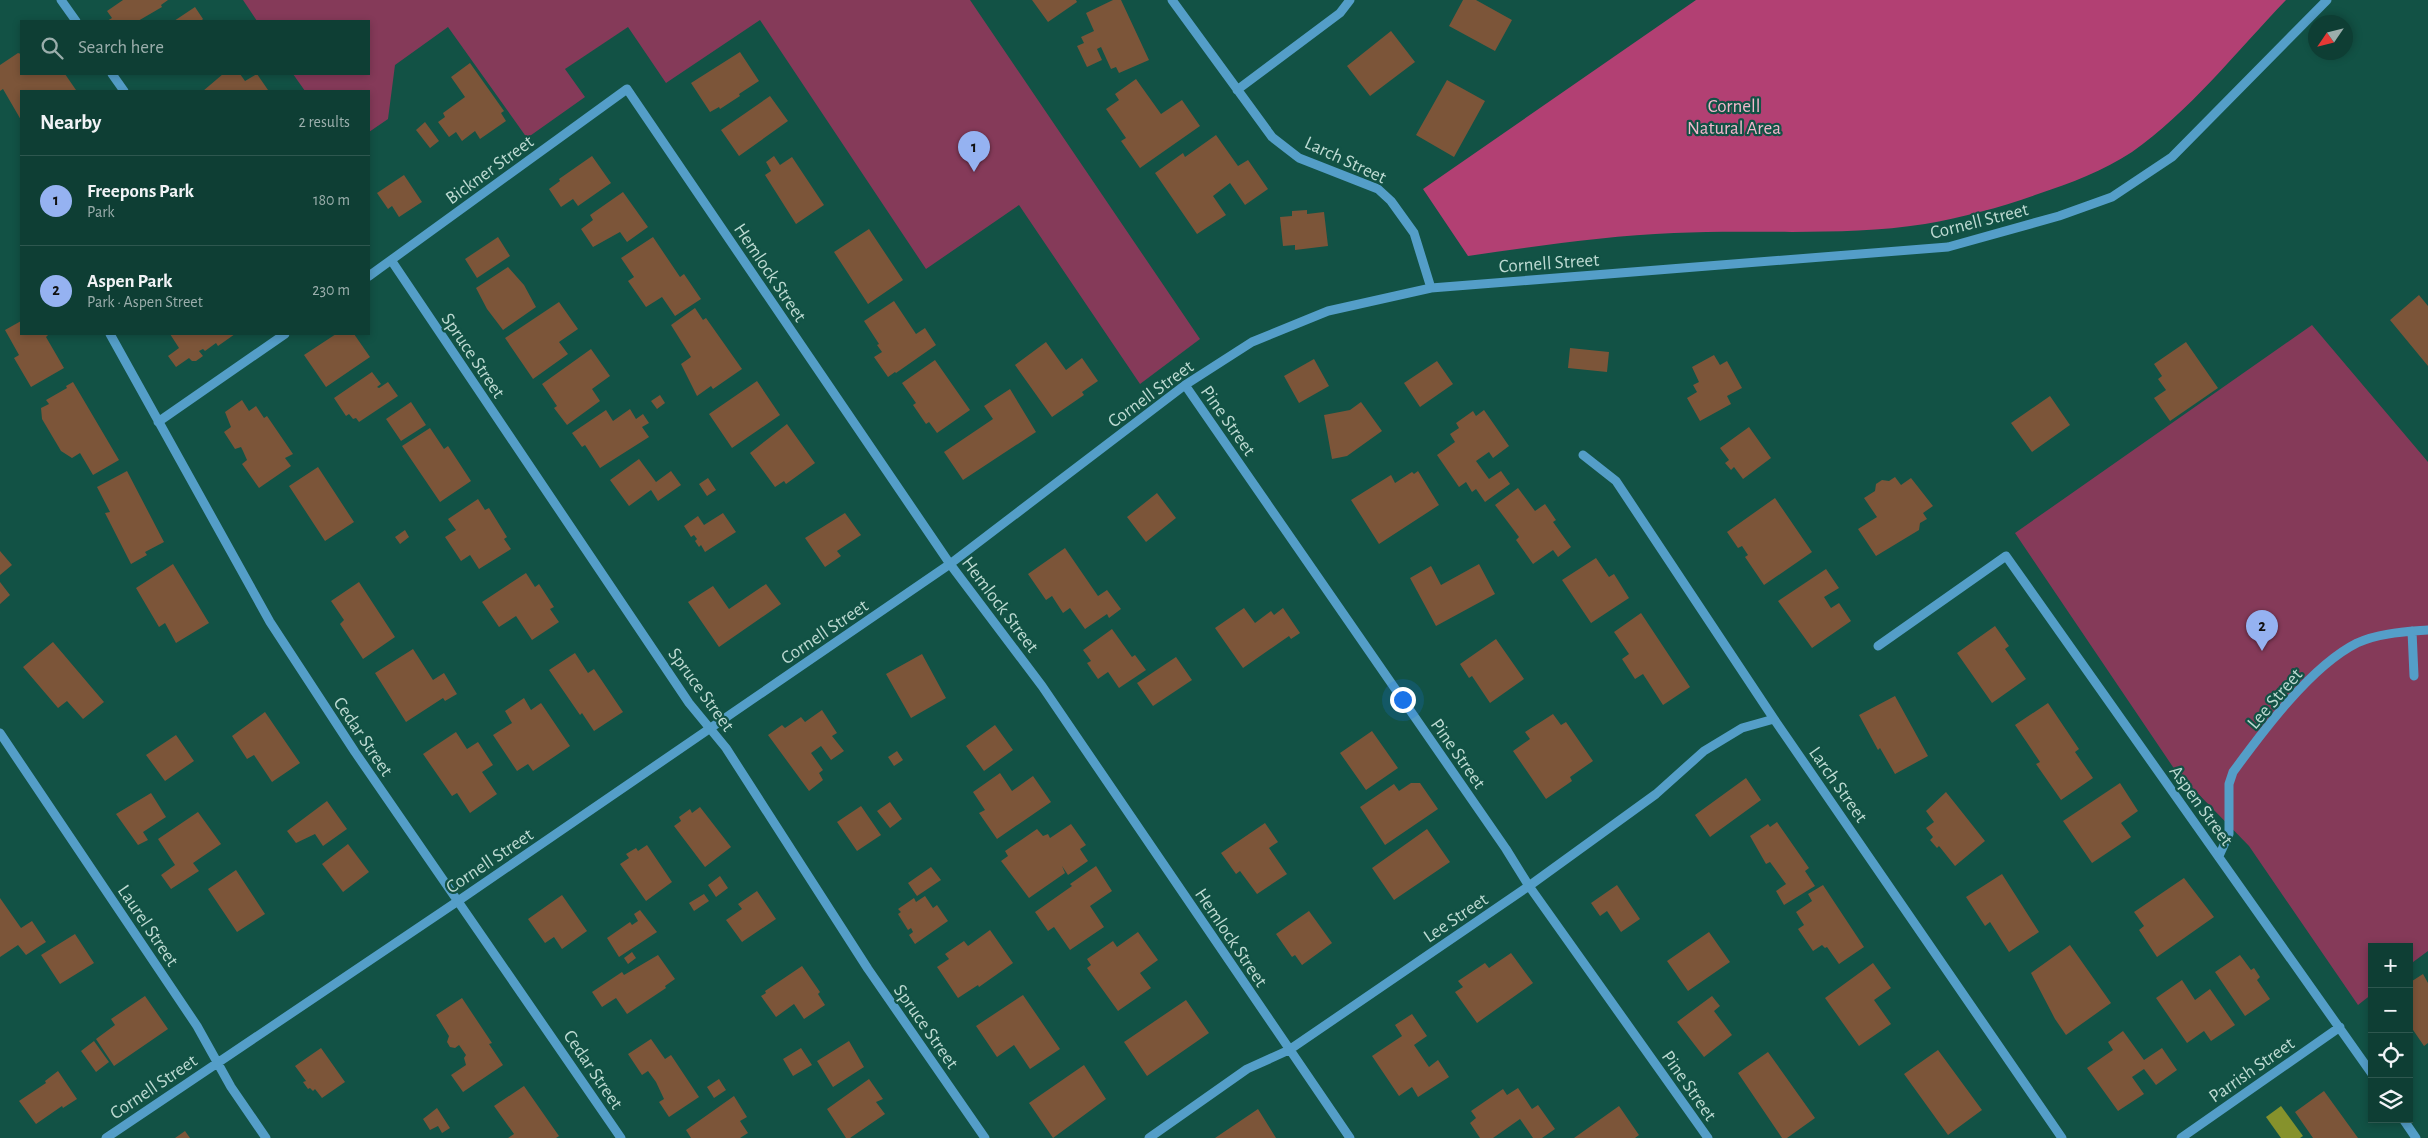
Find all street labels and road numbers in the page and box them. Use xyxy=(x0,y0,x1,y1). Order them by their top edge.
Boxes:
street label: Bickner Street xyxy=(442,132,537,208)
street label: Larch Street xyxy=(1302,133,1389,187)
street label: Cornell Street xyxy=(1928,200,2030,243)
street label: Hemlock Street xyxy=(730,220,810,326)
street label: Cornell Street xyxy=(1498,251,1600,276)
street label: Spruce Street xyxy=(437,310,508,402)
street label: Cornell Street xyxy=(1105,357,1197,431)
street label: Pine Street xyxy=(1197,382,1259,459)
street label: Hemlock Street xyxy=(958,553,1042,656)
street label: Cornell Street xyxy=(778,596,872,668)
street label: Spruce Street xyxy=(664,645,737,735)
street label: Lee Street xyxy=(2244,665,2306,733)
street label: Cedar Street xyxy=(330,694,396,780)
street label: Pine Street xyxy=(1427,715,1489,792)
street label: Larch Street xyxy=(1805,744,1871,826)
street label: Aspen Street xyxy=(2165,762,2236,850)
street label: Cornell Street xyxy=(443,825,537,897)
street label: Laurel Street xyxy=(114,882,182,970)
street label: Hemlock Street xyxy=(1191,885,1271,991)
street label: Lee Street xyxy=(1420,890,1491,947)
street label: Spruce Street xyxy=(890,981,962,1073)
street label: Cedar Street xyxy=(560,1027,626,1113)
street label: Parrish Street xyxy=(2206,1034,2298,1107)
street label: Pine Street xyxy=(1658,1047,1720,1124)
street label: Cornell Street xyxy=(107,1051,201,1123)

